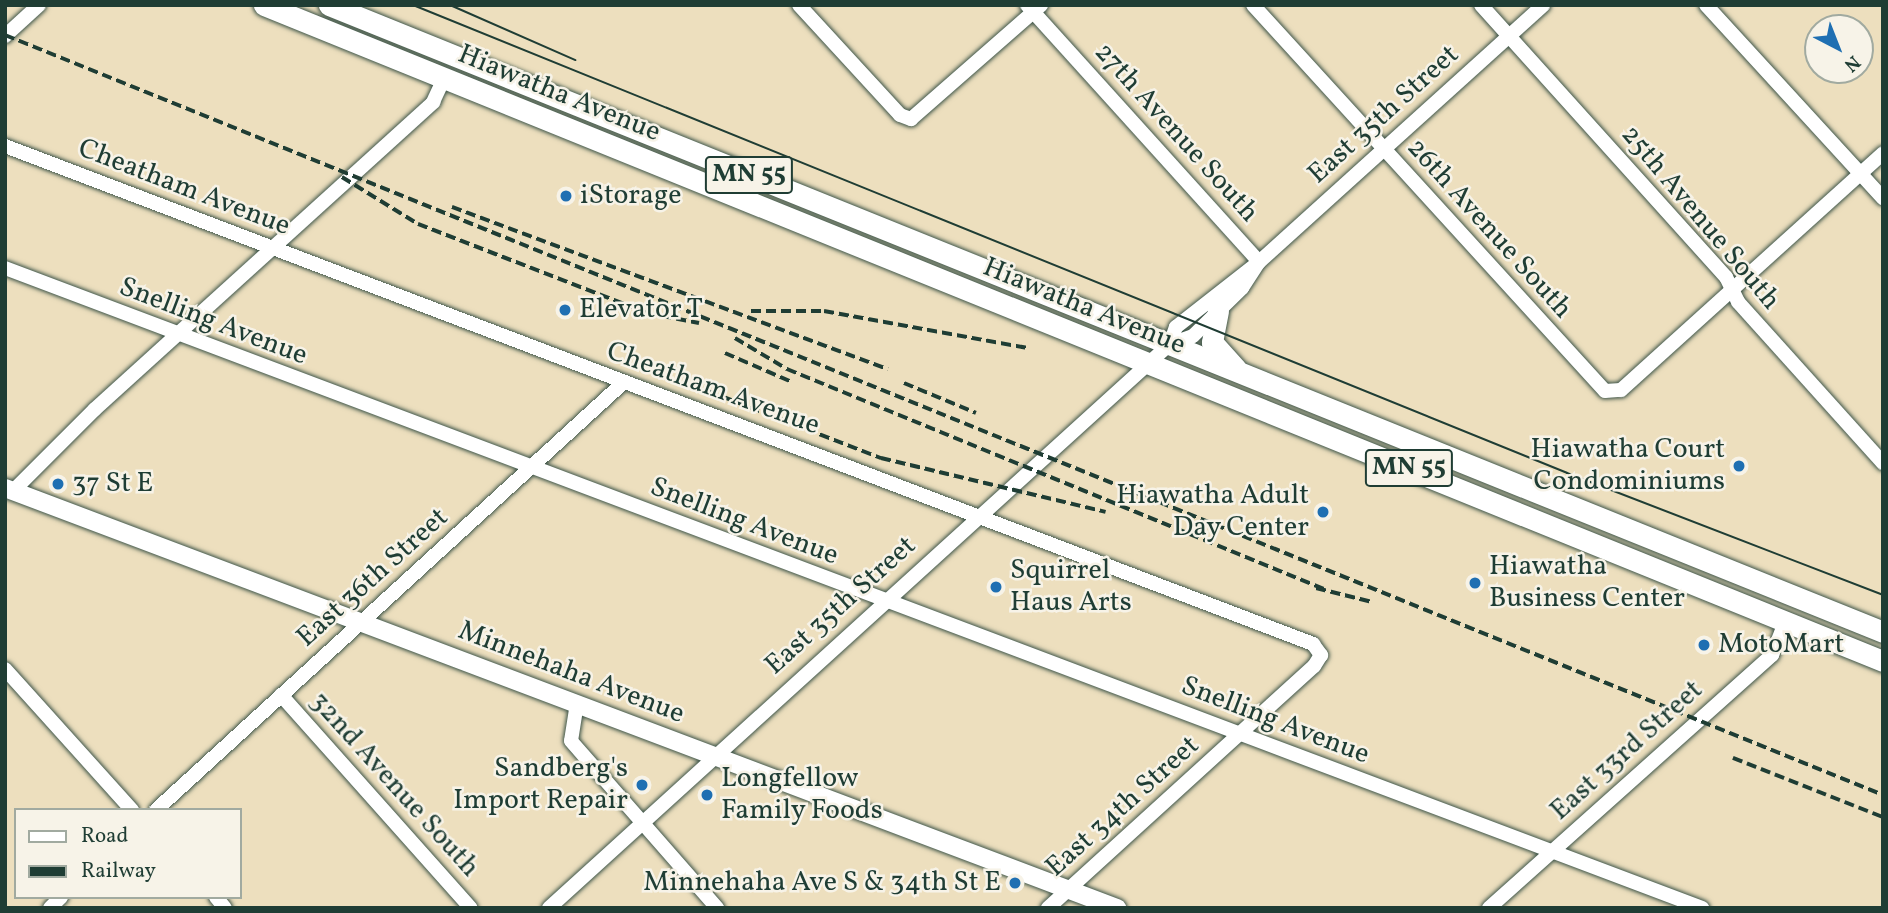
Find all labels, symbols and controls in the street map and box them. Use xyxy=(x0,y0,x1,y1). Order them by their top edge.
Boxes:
north arrow xyxy=(1804,14,1874,84)
street label: 27th Avenue South xyxy=(1087,36,1265,230)
street label: Hiawatha Avenue xyxy=(453,38,665,150)
street label: East 35th Street xyxy=(1302,38,1466,192)
text: N xyxy=(1838,49,1866,77)
street label: 25th Avenue South xyxy=(1613,119,1787,317)
street label: Cheatham Avenue xyxy=(73,132,295,244)
street label: 26th Avenue South xyxy=(1399,132,1579,326)
road number: MN 55 xyxy=(704,152,794,198)
place label: iStorage xyxy=(580,179,682,213)
marker: iStorage xyxy=(558,188,574,204)
street label: Hiawatha Avenue xyxy=(978,251,1190,363)
street label: Snelling Avenue xyxy=(114,271,312,373)
place label: Elevator T xyxy=(579,293,704,327)
marker: Elevator T xyxy=(557,302,573,318)
street label: Cheatham Avenue xyxy=(602,335,824,443)
place label: Hiawatha Court Condominiums xyxy=(1531,433,1725,499)
road number: MN 55 xyxy=(1364,446,1454,490)
marker: Hiawatha Court Condominiums xyxy=(1731,458,1747,474)
place label: 37 St E xyxy=(72,467,153,501)
street label: Snelling Avenue xyxy=(645,471,843,573)
marker: 37 St E xyxy=(50,476,66,492)
place label: Hiawatha Adult Day Center xyxy=(1116,479,1309,545)
street label: East 36th Street xyxy=(290,501,456,655)
marker: Hiawatha Adult Day Center xyxy=(1315,504,1331,520)
street label: East 35th Street xyxy=(759,529,923,683)
place label: Hiawatha Business Center xyxy=(1489,550,1685,616)
place label: Squirrel Haus Arts xyxy=(1010,554,1132,620)
marker: Hiawatha Business Center xyxy=(1467,575,1483,591)
marker: Squirrel Haus Arts xyxy=(988,579,1004,595)
street label: Minnehaha Avenue xyxy=(453,614,689,732)
place label: MotoMart xyxy=(1718,628,1844,662)
marker: MotoMart xyxy=(1696,637,1712,653)
street label: Snelling Avenue xyxy=(1176,670,1374,772)
street label: East 33rd Street xyxy=(1544,674,1710,828)
street label: 32nd Avenue South xyxy=(302,686,486,884)
street label: East 34th Street xyxy=(1039,729,1207,885)
place label: Sandberg's Import Repair xyxy=(453,752,628,818)
place label: Longfellow Family Foods xyxy=(721,762,883,828)
marker: Sandberg's Import Repair xyxy=(634,777,650,793)
marker: Longfellow Family Foods xyxy=(699,787,715,803)
legend xyxy=(14,808,242,899)
text: Road xyxy=(81,822,128,851)
text: Railway xyxy=(81,857,156,886)
place label: Minnehaha Ave S & 34th St E xyxy=(643,866,1001,900)
marker: Minnehaha Ave S & 34th St E xyxy=(1007,875,1023,891)

